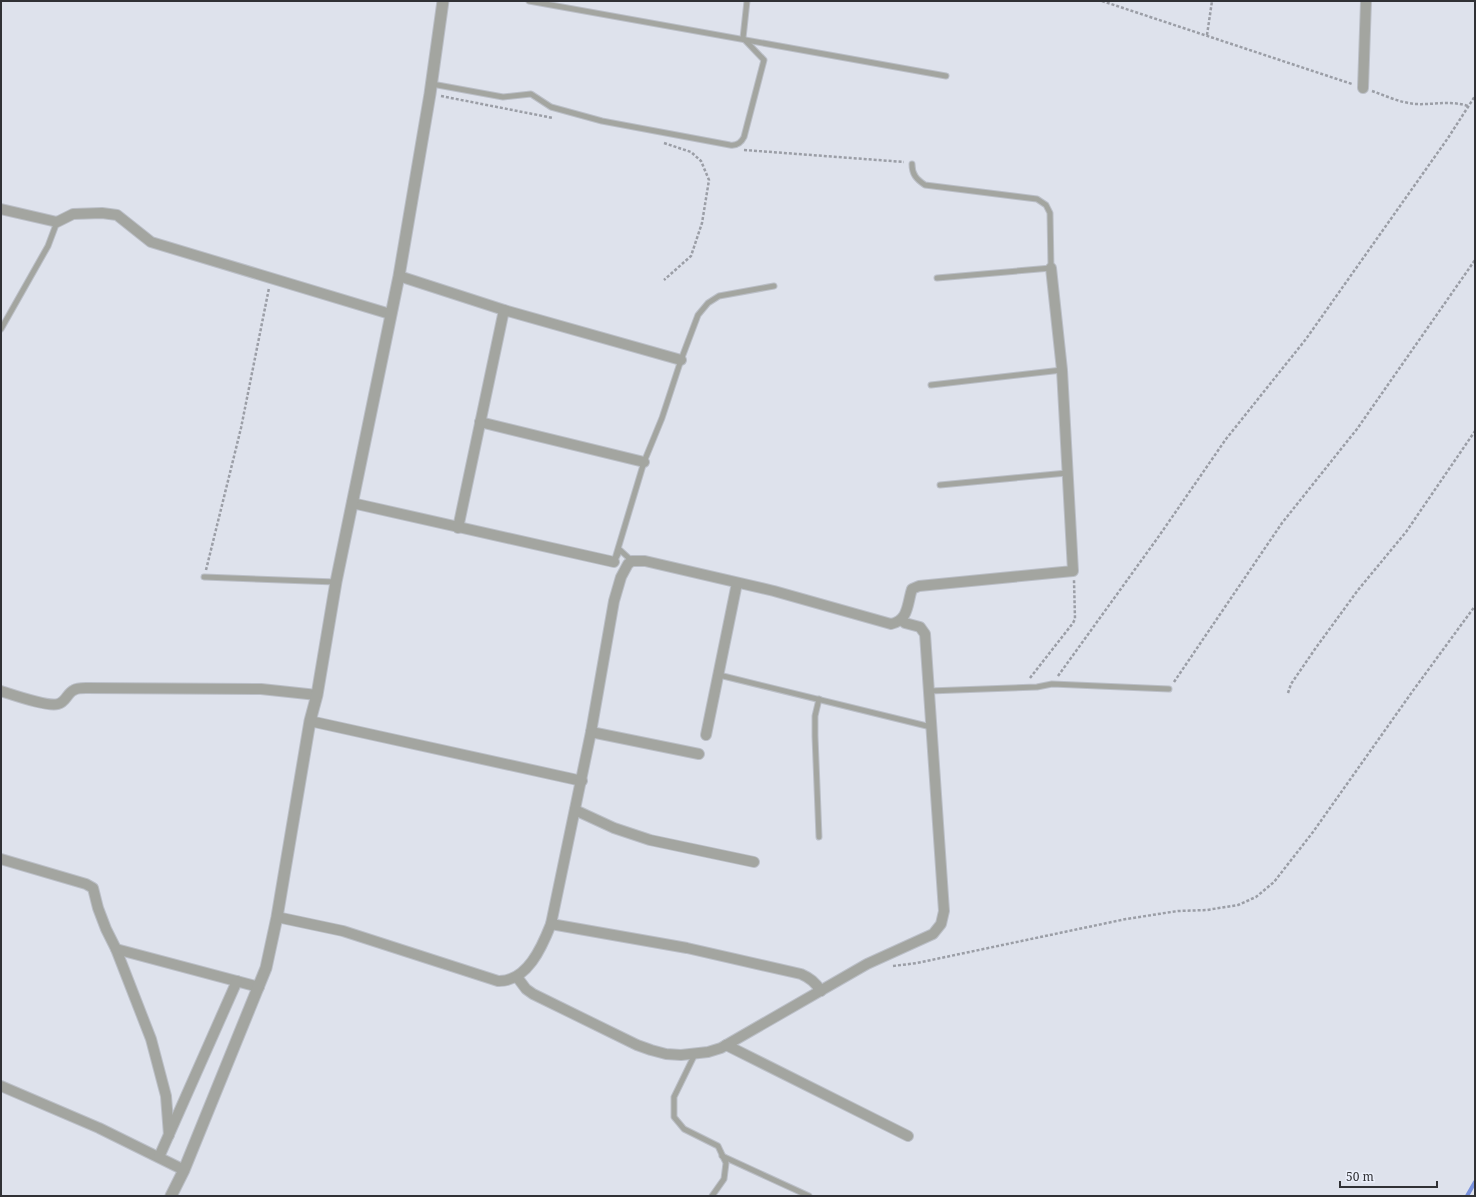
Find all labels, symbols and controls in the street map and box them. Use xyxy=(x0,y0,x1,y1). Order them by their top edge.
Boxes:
scale bar xyxy=(1340,1163,1437,1189)
text: 50 m xyxy=(1346,1168,1374,1185)

